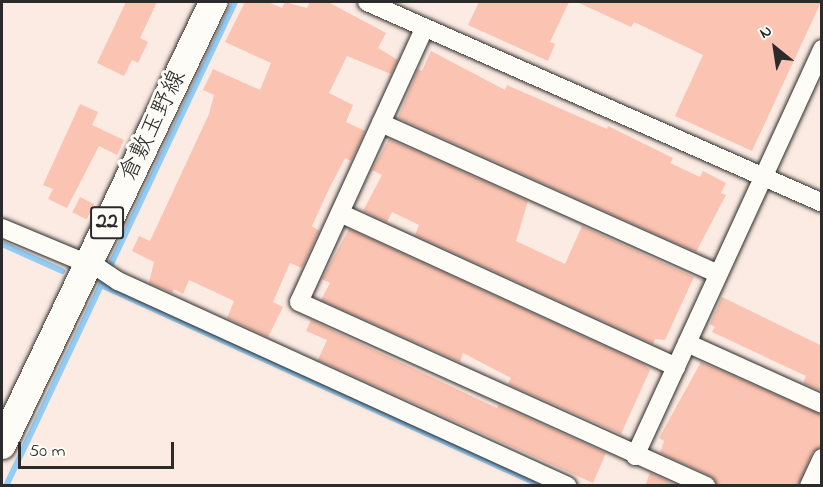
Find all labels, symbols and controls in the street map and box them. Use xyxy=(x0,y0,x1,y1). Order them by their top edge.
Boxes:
north arrow xyxy=(745,18,805,78)
text: N xyxy=(755,19,777,46)
street label: 倉敷玉野線 xyxy=(115,66,193,186)
road number: 22 xyxy=(89,204,125,242)
scale bar xyxy=(21,430,177,468)
text: 50 m xyxy=(29,439,66,465)

